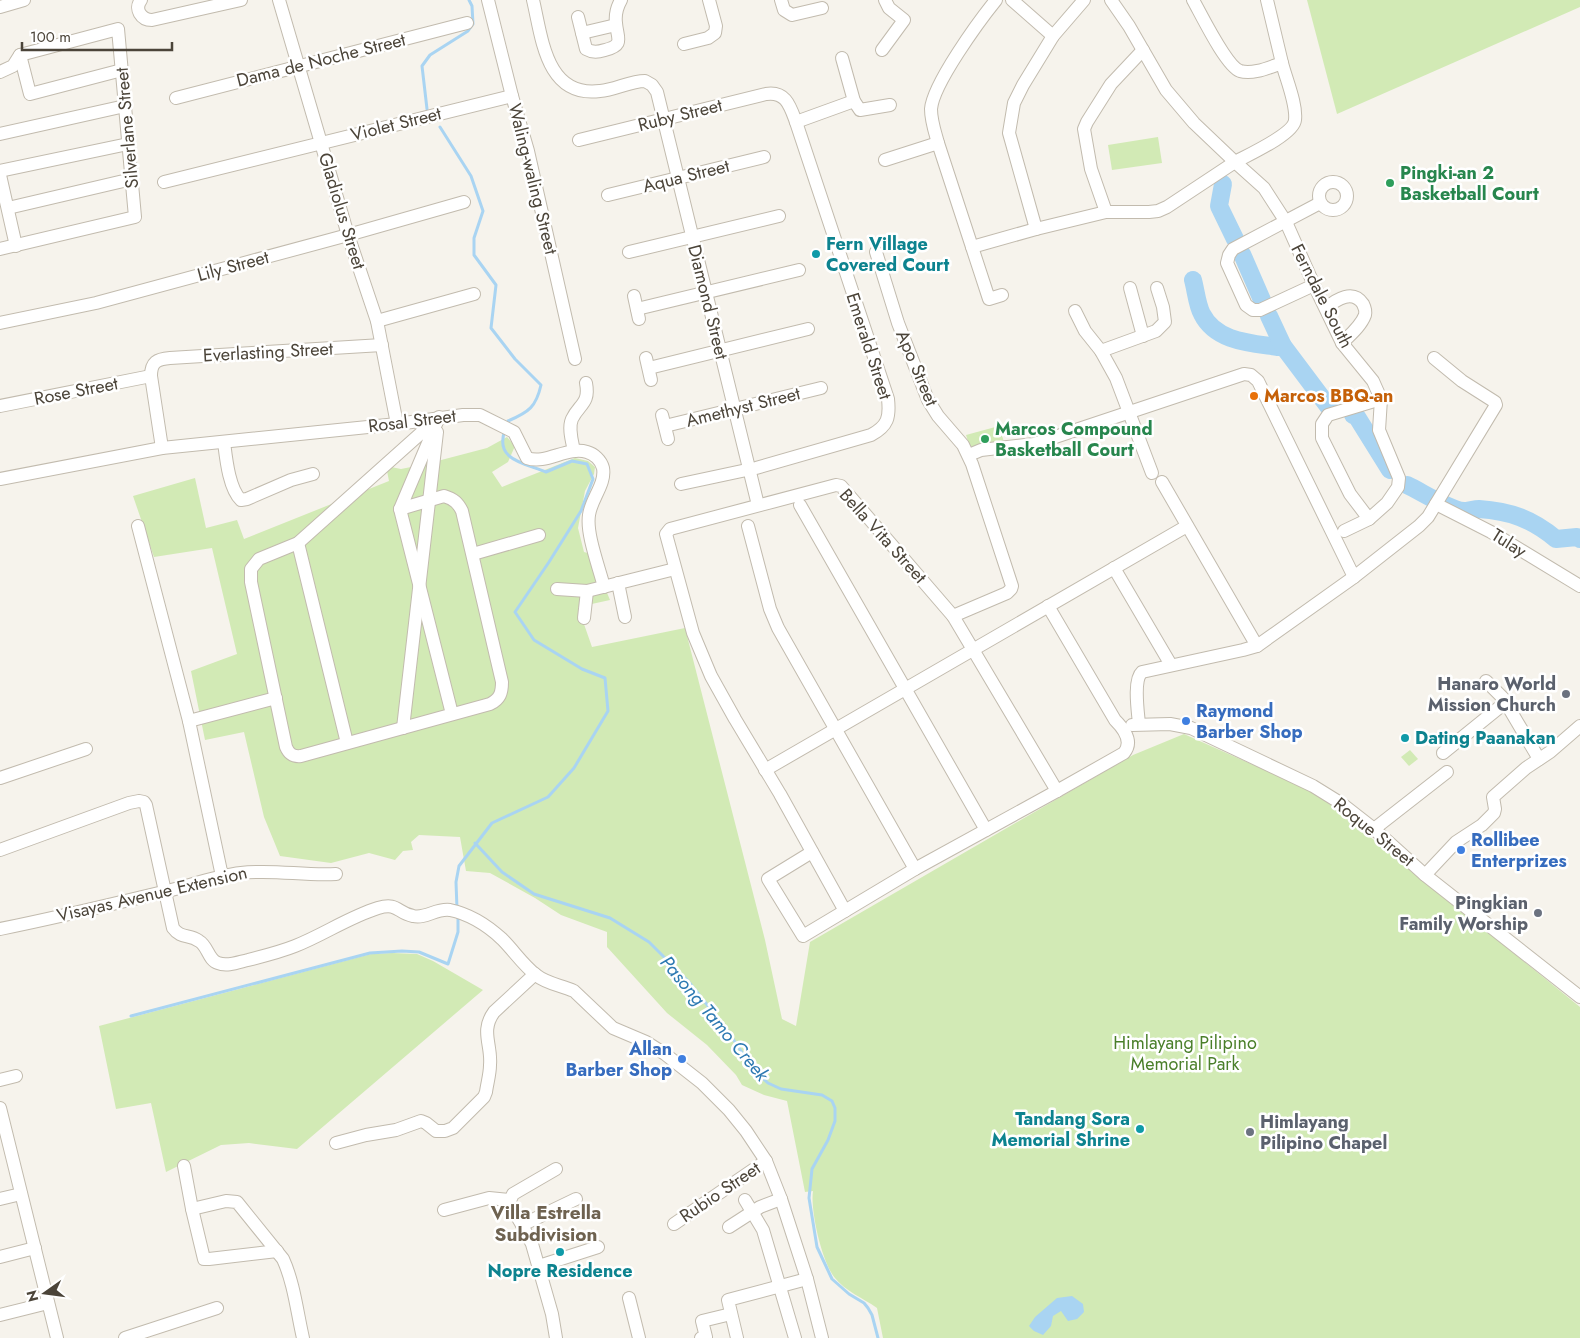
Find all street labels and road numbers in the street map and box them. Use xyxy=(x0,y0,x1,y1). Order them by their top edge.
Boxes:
street label: Dama de Noche Street xyxy=(234,26,409,94)
street label: Silverlane Street xyxy=(109,66,145,190)
street label: Ruby Street xyxy=(635,92,725,138)
street label: Violet Street xyxy=(348,100,445,148)
street label: Waling-waling Street xyxy=(502,101,564,258)
street label: Gladiolus Street xyxy=(312,149,372,273)
street label: Aqua Street xyxy=(640,153,733,199)
street label: Ferndale South xyxy=(1285,239,1359,353)
street label: Diamond Street xyxy=(681,242,735,363)
street label: Lily Street xyxy=(194,244,272,288)
street label: Emerald Street xyxy=(840,289,899,403)
street label: Apo Street xyxy=(889,326,945,411)
street label: Everlasting Street xyxy=(202,336,334,368)
street label: Rose Street xyxy=(32,370,121,412)
street label: Amethyst Street xyxy=(683,380,803,434)
street label: Rosal Street xyxy=(367,403,458,439)
street label: Bella Vita Street xyxy=(833,483,933,590)
street label: Tulay xyxy=(1486,522,1532,564)
street label: Roque Street xyxy=(1328,791,1420,873)
street label: Visayas Avenue Extension xyxy=(54,859,250,929)
street label: Rubio Street xyxy=(674,1155,766,1229)

